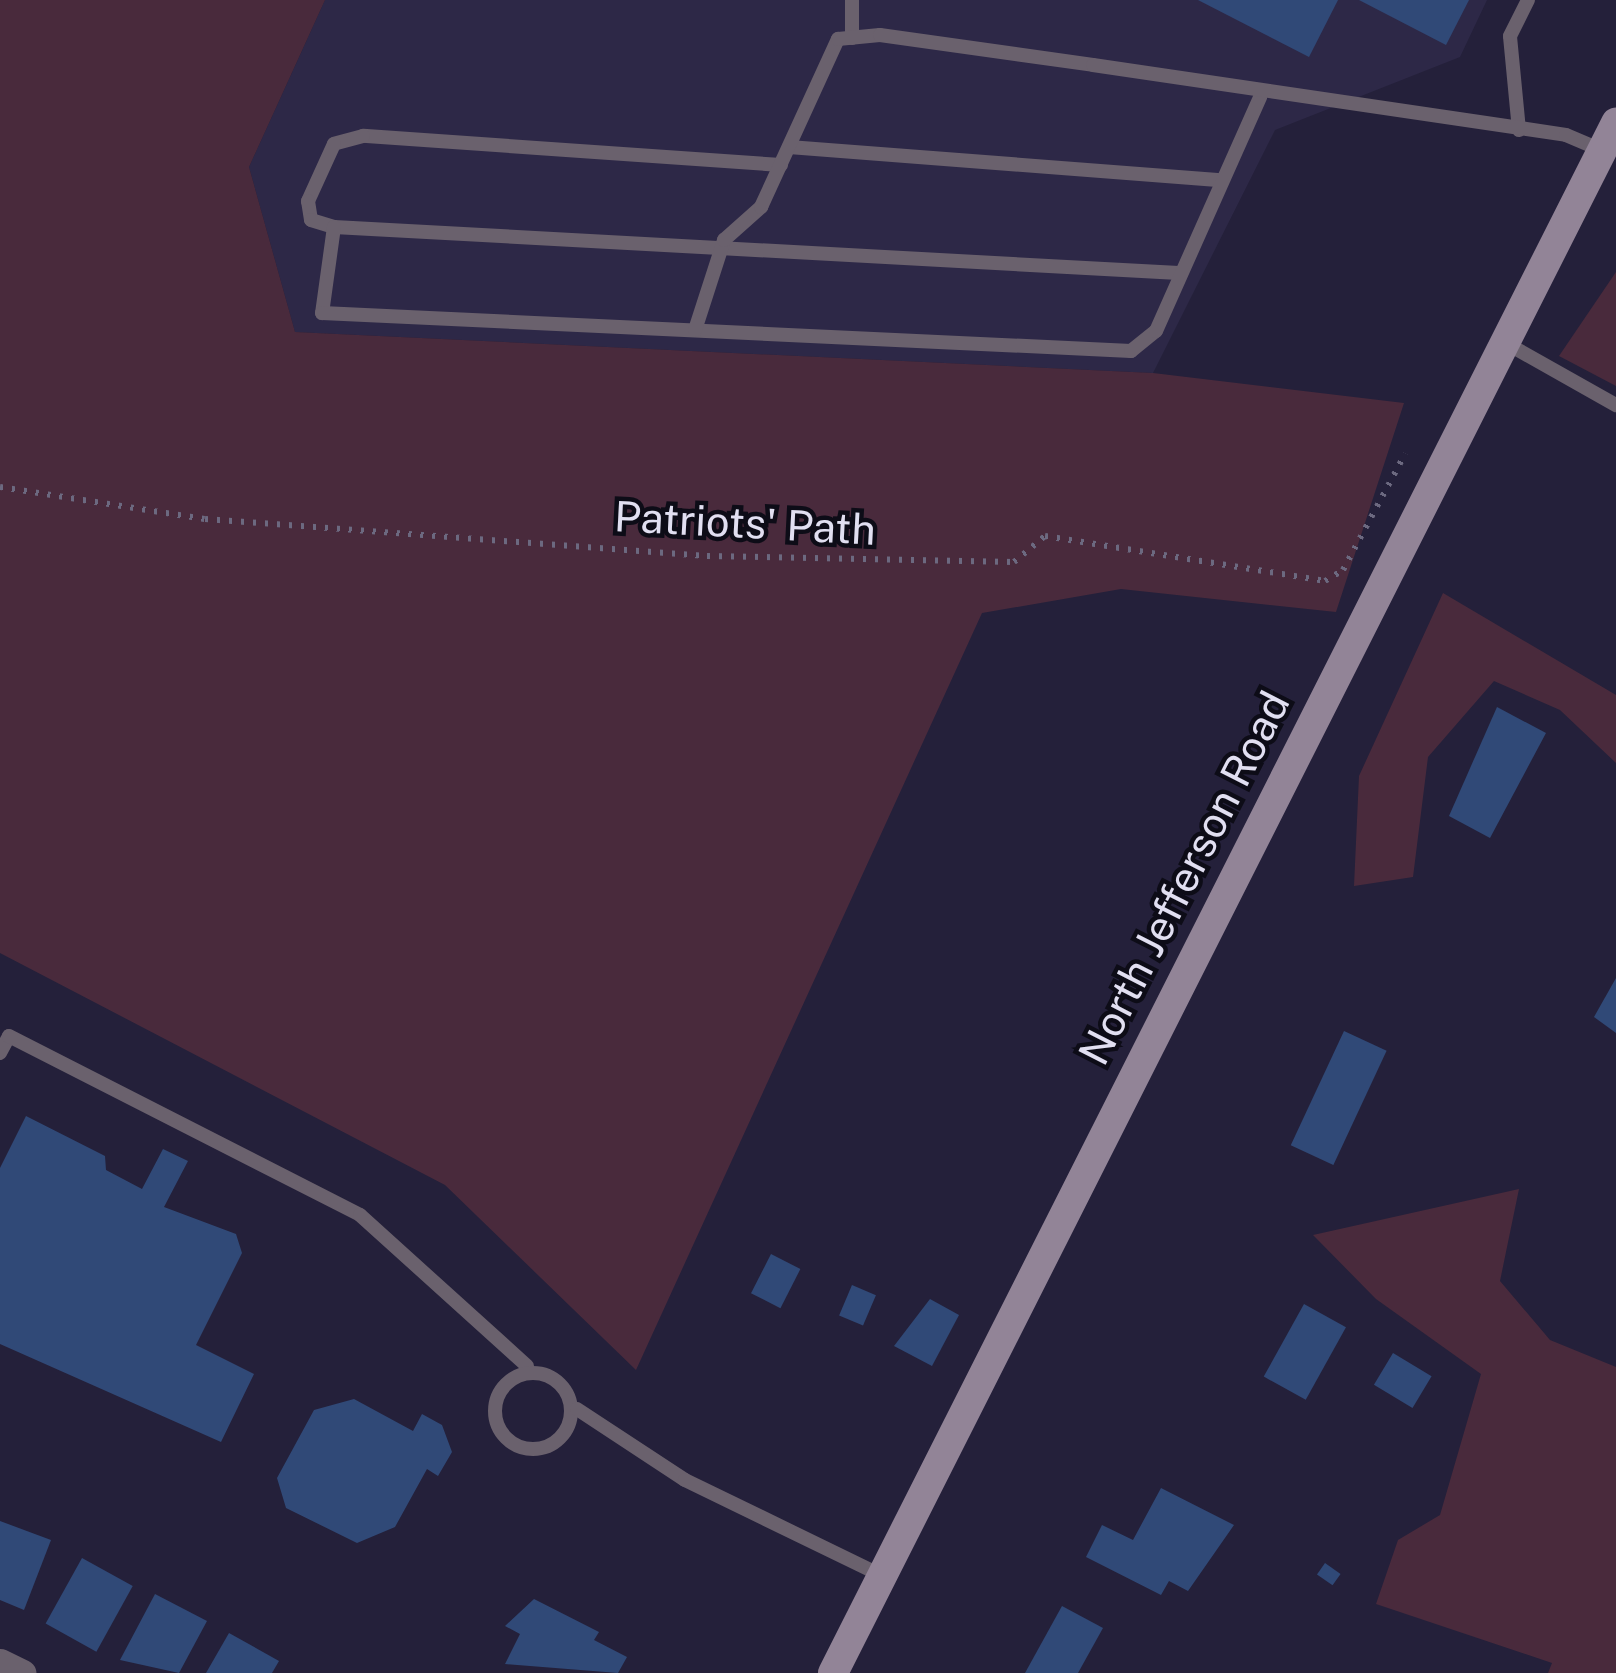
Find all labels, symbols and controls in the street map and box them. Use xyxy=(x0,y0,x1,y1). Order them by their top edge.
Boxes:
street label: Patriots' Path xyxy=(613,491,877,555)
street label: North Jefferson Road xyxy=(1068,683,1300,1073)

